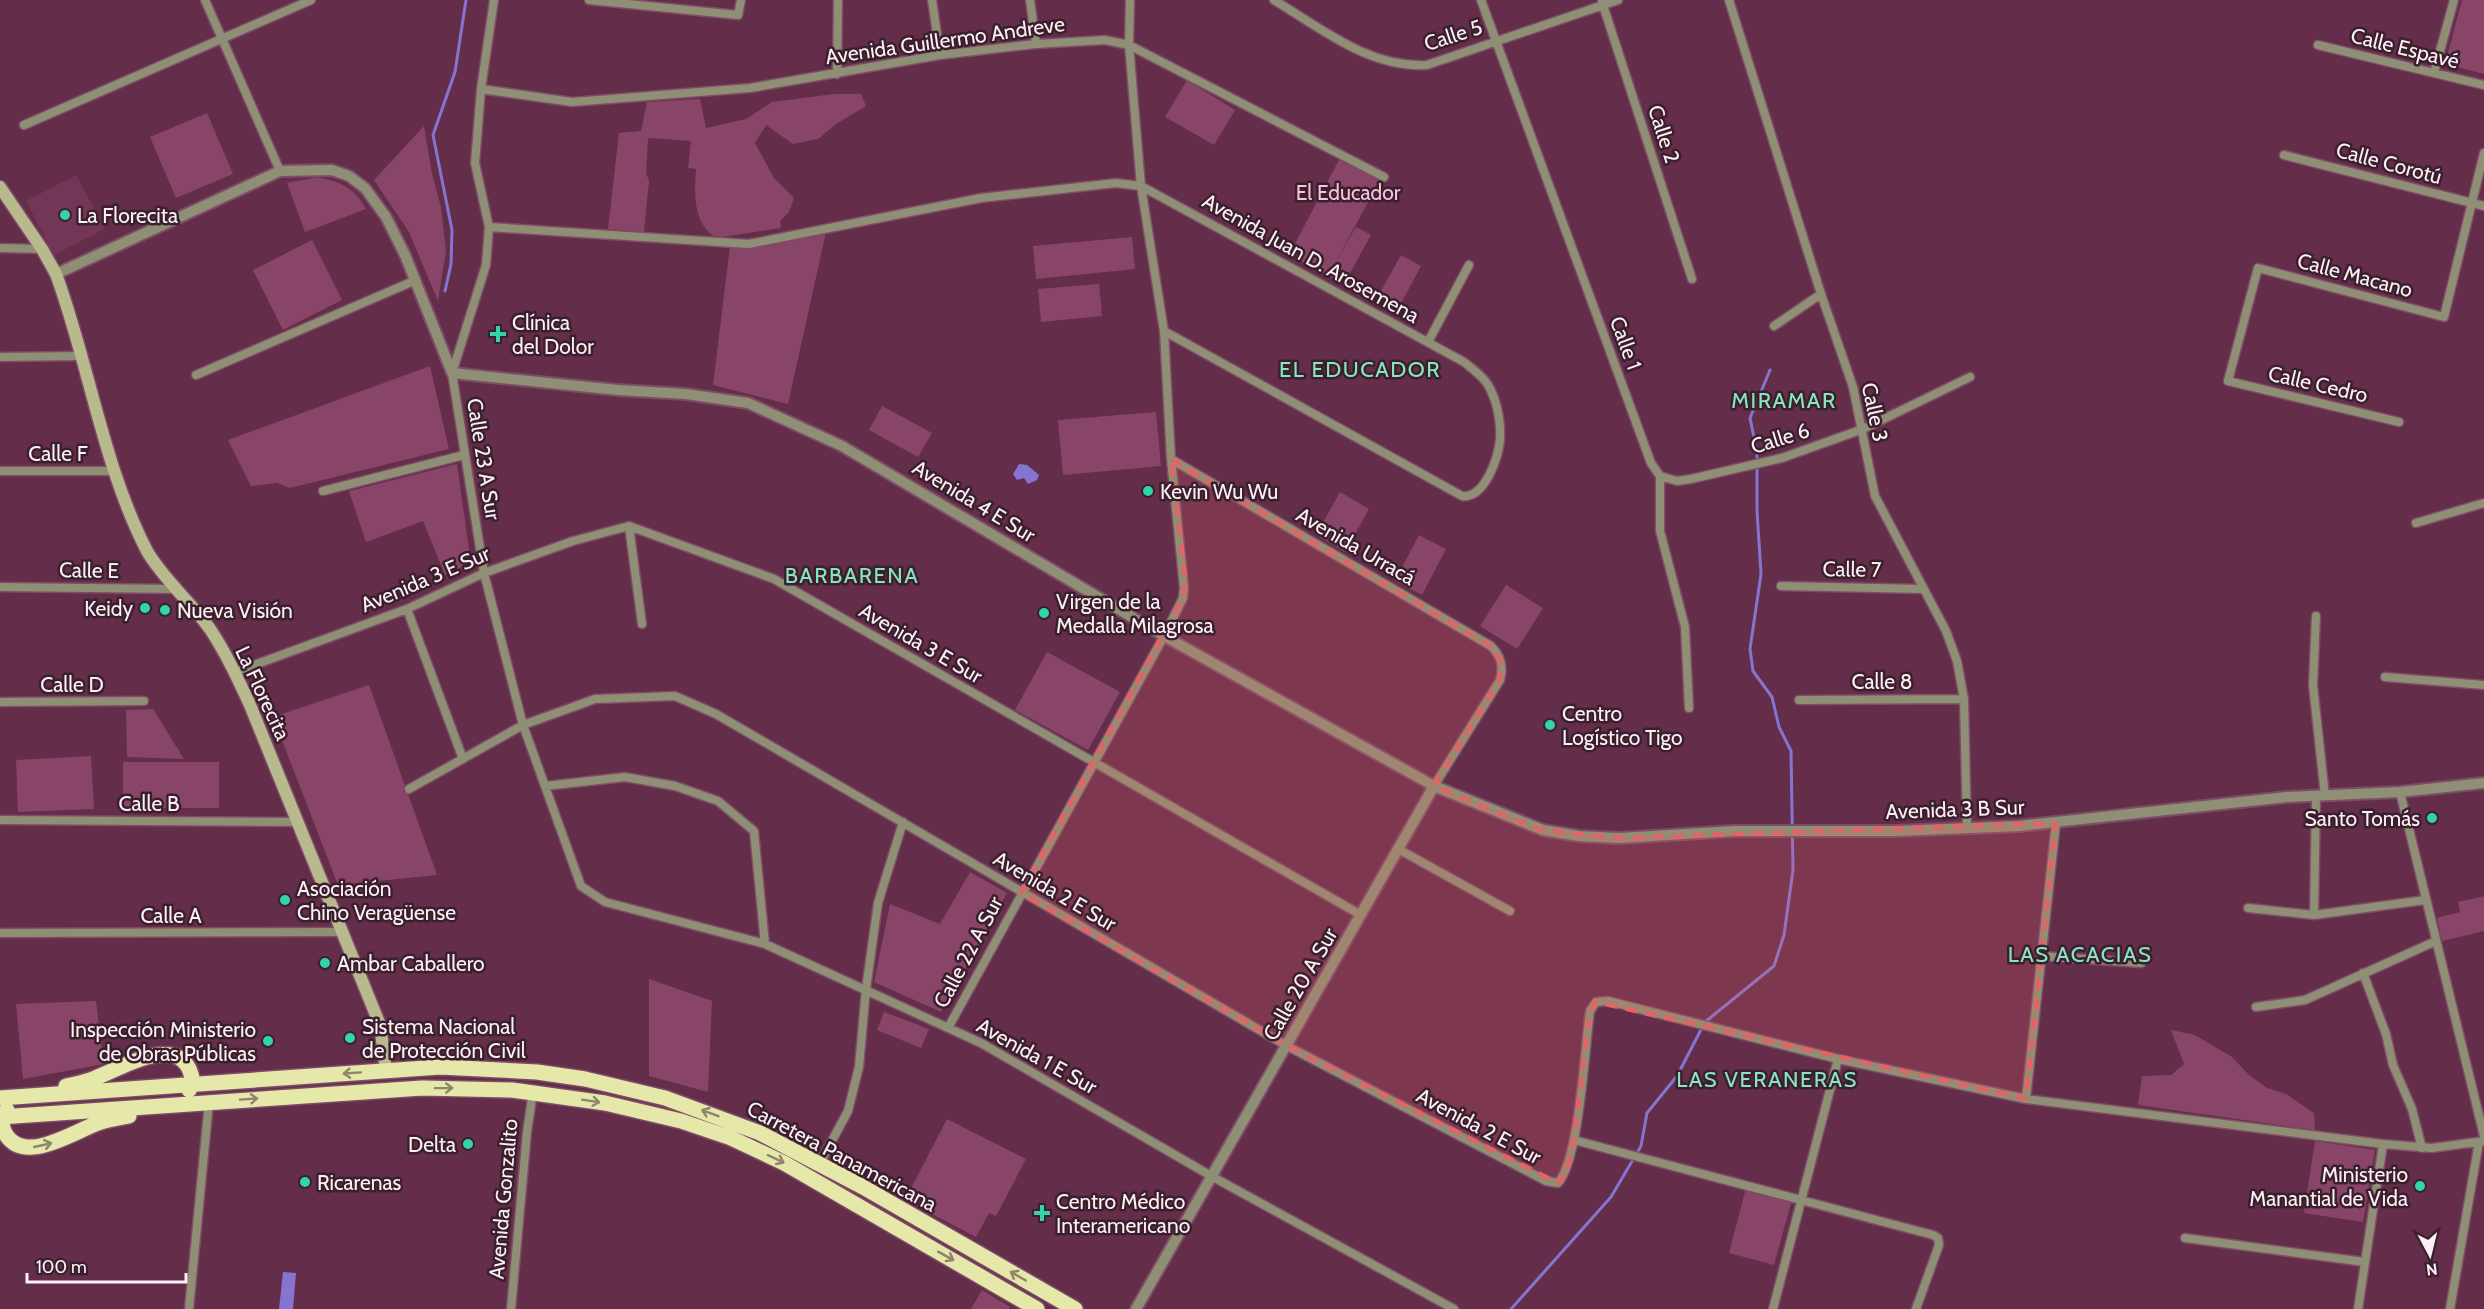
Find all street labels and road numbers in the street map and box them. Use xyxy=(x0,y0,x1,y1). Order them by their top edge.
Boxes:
street label: Avenida Guillermo Andreve xyxy=(824,11,1066,69)
street label: Calle 5 xyxy=(1421,14,1485,56)
street label: Calle Espavé xyxy=(2348,22,2462,74)
street label: Calle 2 xyxy=(1643,102,1685,166)
street label: Calle Corotú xyxy=(2333,137,2445,189)
street label: Avenida Juan D. Arosemena xyxy=(1198,188,1424,328)
street label: Calle Macano xyxy=(2295,248,2415,302)
street label: Calle 1 xyxy=(1605,313,1647,373)
street label: Calle Cedro xyxy=(2266,360,2370,408)
street label: Calle 3 xyxy=(1857,380,1893,444)
street label: Calle 23 A Sur xyxy=(462,396,506,522)
street label: Calle 6 xyxy=(1748,417,1813,459)
street label: Calle F xyxy=(28,441,88,466)
street label: Avenida 4 E Sur xyxy=(908,455,1040,548)
street label: Avenida Urracá xyxy=(1292,502,1420,590)
street label: Avenida 3 E Sur xyxy=(357,540,494,617)
street label: Calle 7 xyxy=(1822,556,1882,582)
street label: Calle E xyxy=(59,557,119,583)
street label: Avenida 3 E Sur xyxy=(855,598,987,688)
street label: La Florecita xyxy=(230,642,296,744)
street label: Calle 8 xyxy=(1851,669,1913,694)
street label: Calle D xyxy=(40,672,104,697)
street label: Calle B xyxy=(119,791,179,816)
street label: Avenida 3 B Sur xyxy=(1885,794,2025,824)
street label: Avenida 2 E Sur xyxy=(989,846,1121,936)
street label: Calle 22 A Sur xyxy=(928,892,1008,1012)
street label: Calle A xyxy=(140,903,202,928)
street label: Calle 20 A Sur xyxy=(1258,923,1343,1045)
street label: Avenida 1 E Sur xyxy=(973,1013,1102,1099)
street label: Avenida 2 E Sur xyxy=(1412,1083,1546,1170)
street label: Carretera Panamericana xyxy=(743,1095,941,1217)
street label: Avenida Gonzalito xyxy=(484,1118,522,1280)

